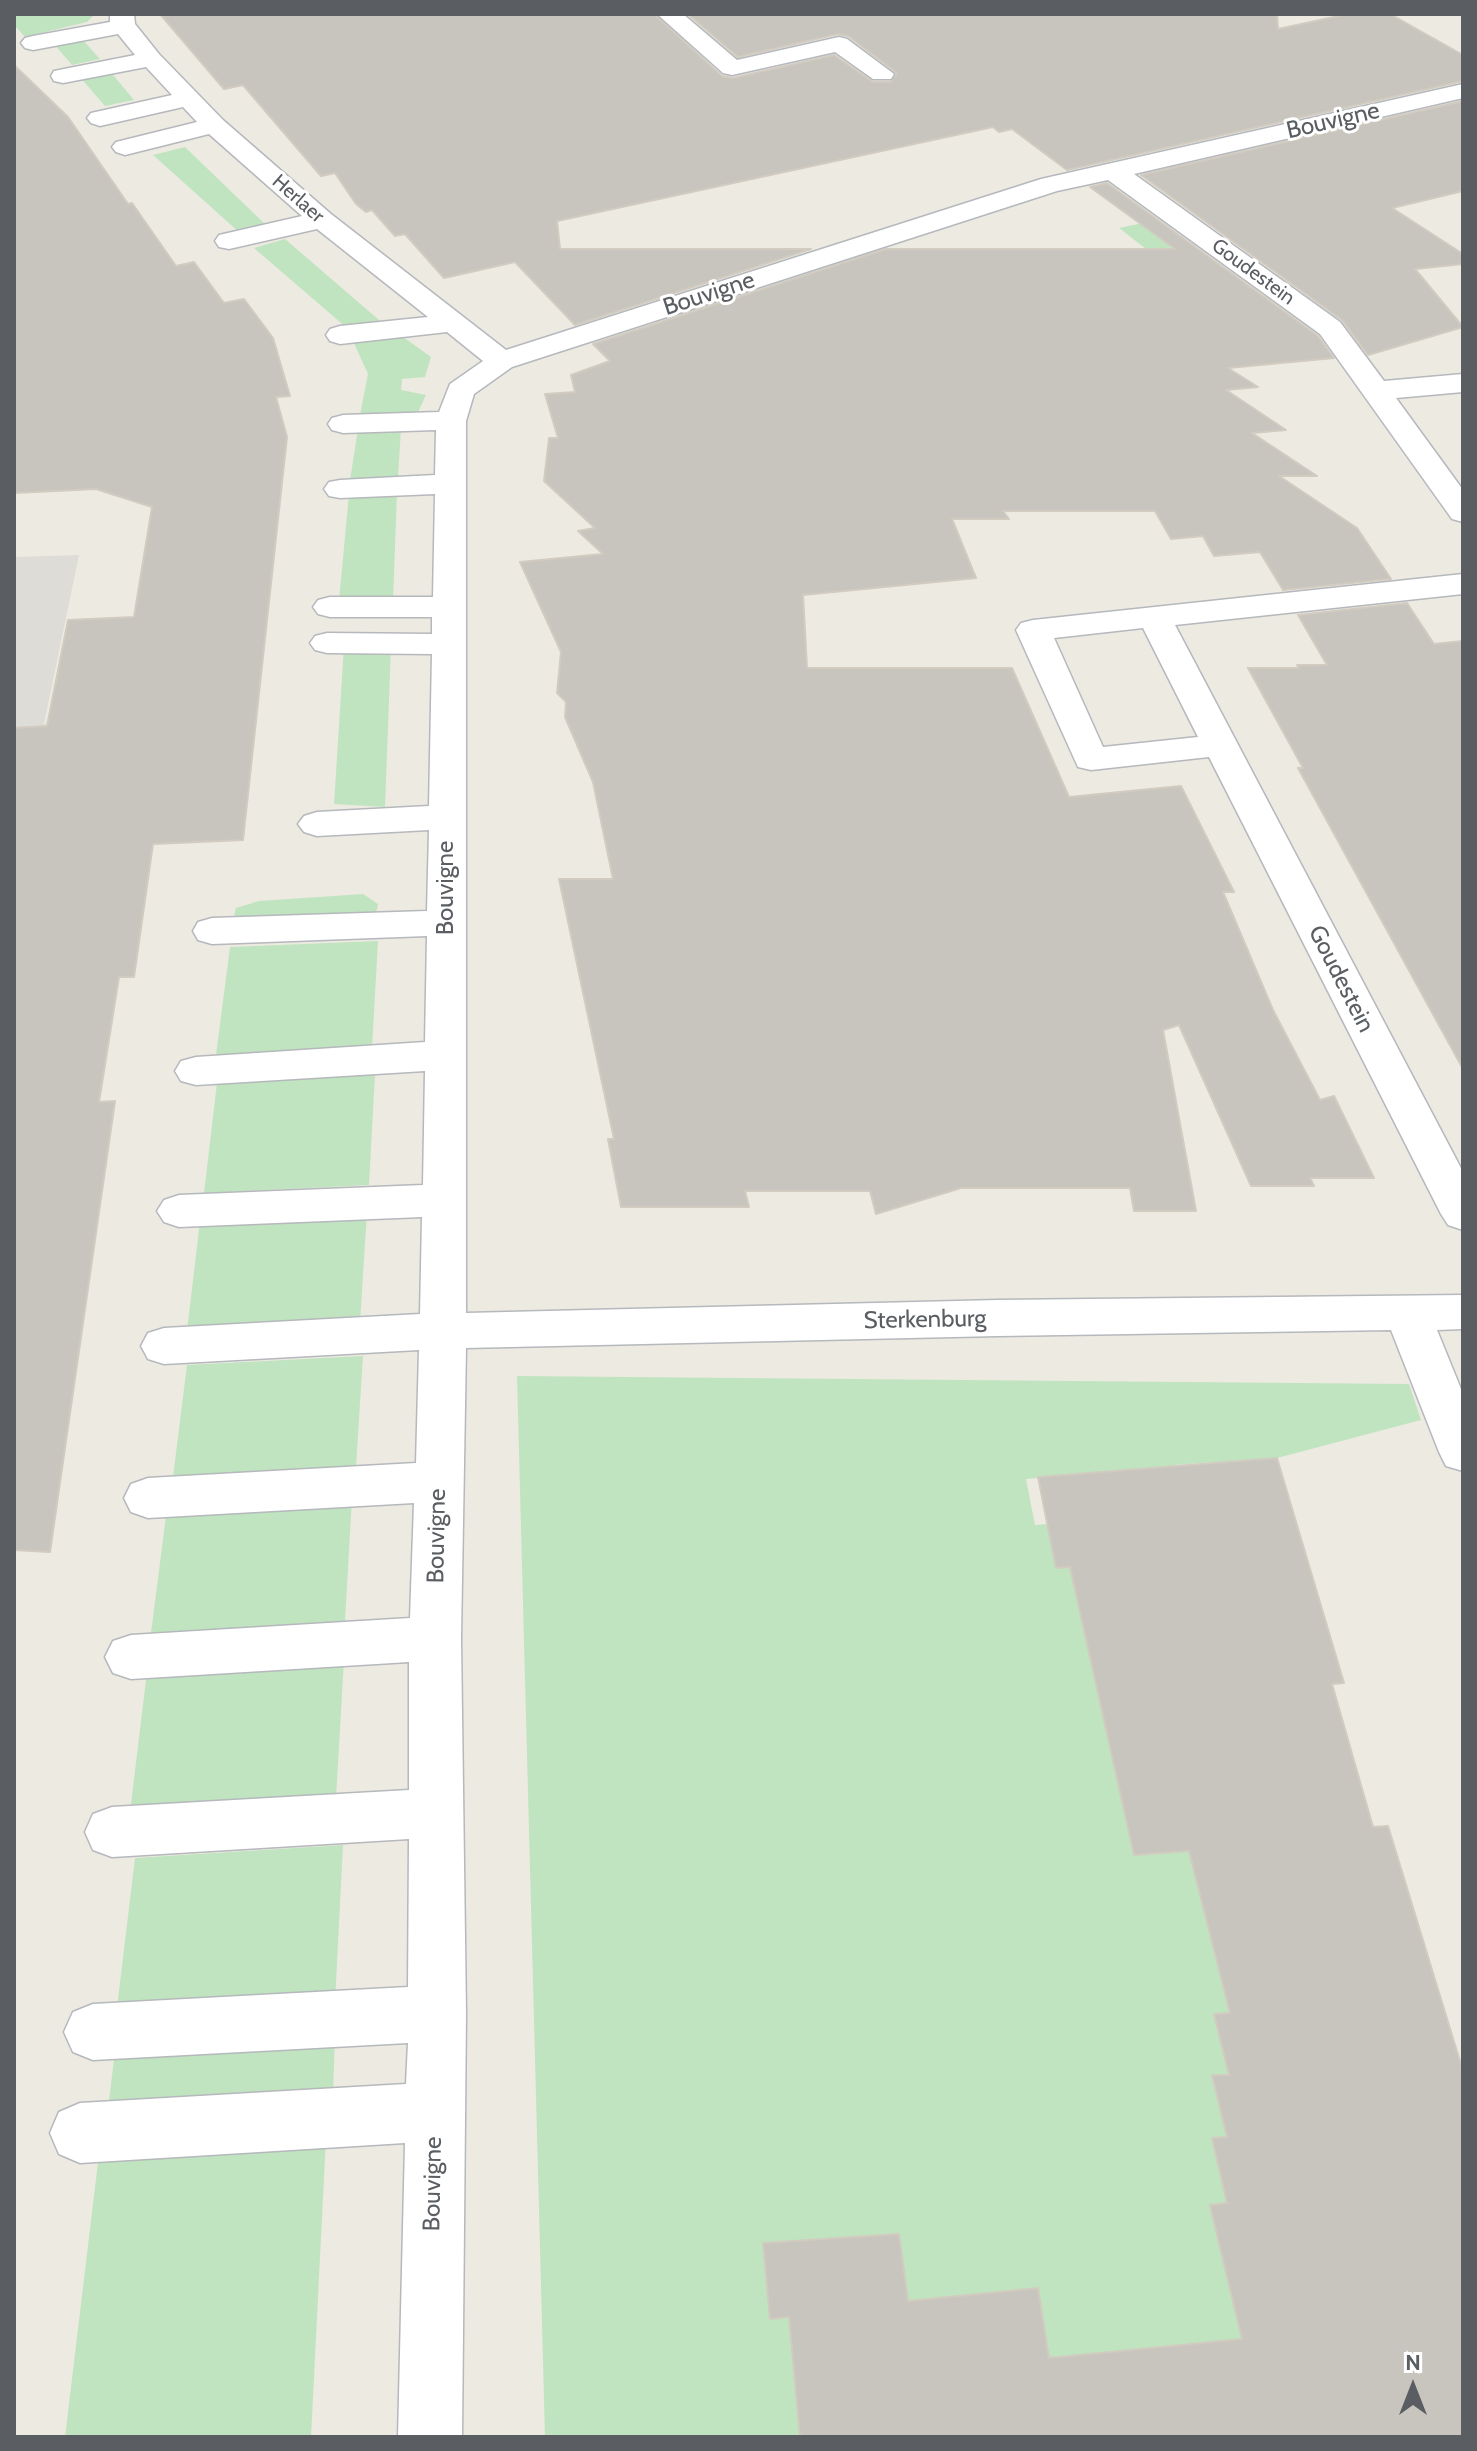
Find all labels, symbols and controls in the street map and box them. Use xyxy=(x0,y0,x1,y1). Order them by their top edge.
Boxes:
street label: Bouvigne xyxy=(1284,96,1382,146)
street label: Herlaer xyxy=(267,170,329,228)
street label: Goudestein xyxy=(1207,234,1299,310)
street label: Bouvigne xyxy=(660,266,758,322)
street label: Bouvigne xyxy=(432,841,460,935)
street label: Goudestein xyxy=(1302,921,1380,1037)
street label: Sterkenburg xyxy=(863,1305,987,1335)
street label: Bouvigne xyxy=(422,1488,452,1584)
street label: Bouvigne xyxy=(418,2136,448,2232)
north arrow xyxy=(1373,2347,1453,2427)
text: N xyxy=(1405,2349,1421,2376)

